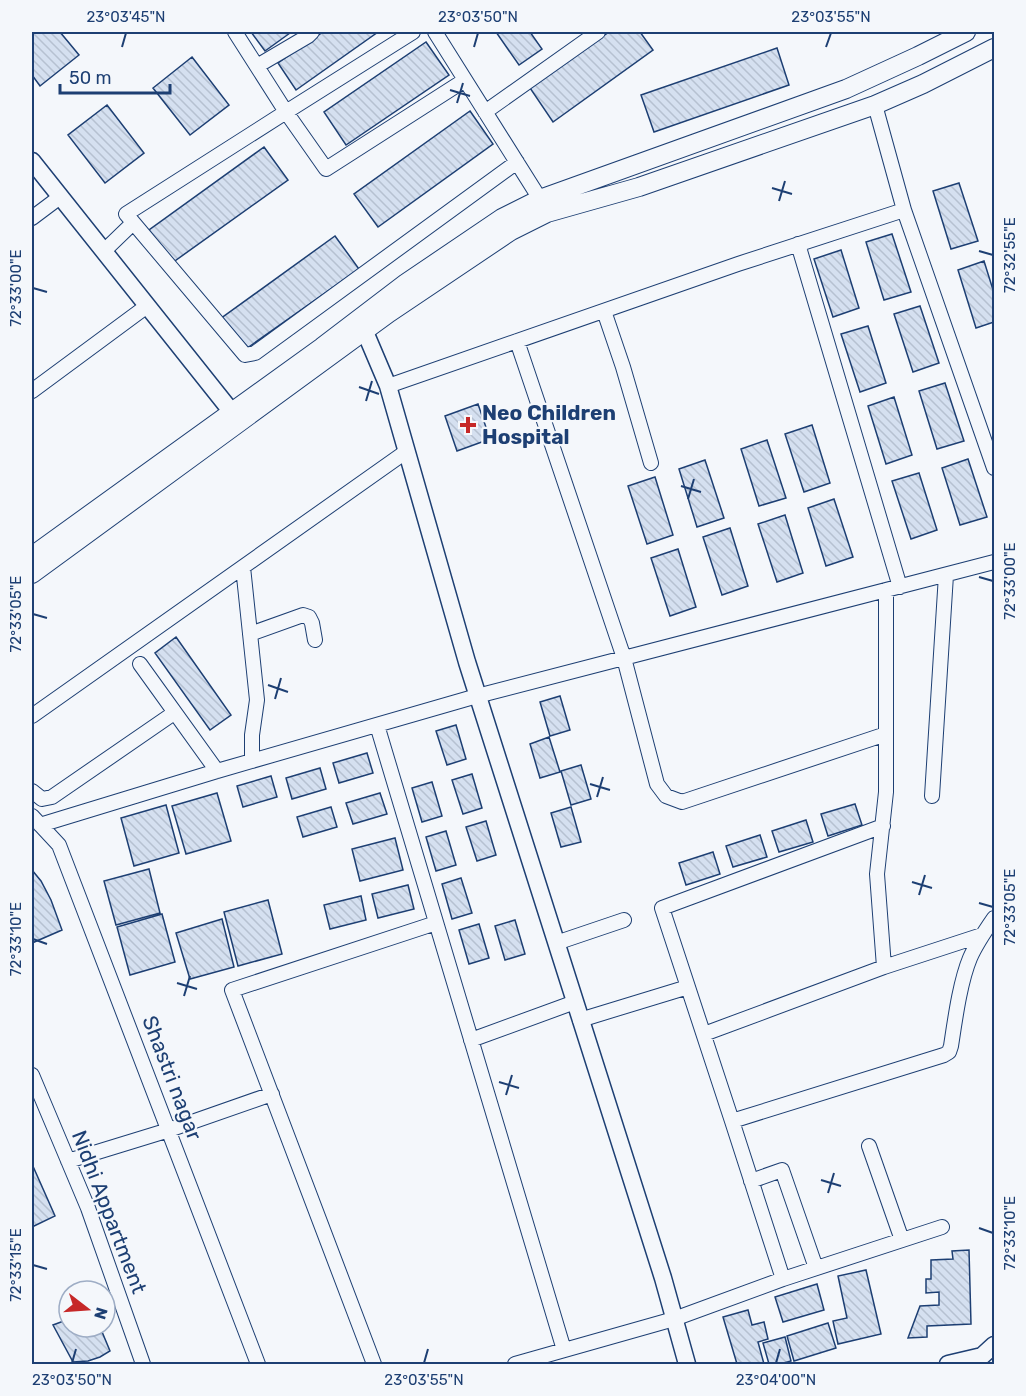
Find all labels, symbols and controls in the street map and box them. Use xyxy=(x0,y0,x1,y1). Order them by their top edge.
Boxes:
text: 23°03'45"N xyxy=(87,8,165,26)
text: 23°03'50"N xyxy=(438,8,518,26)
text: 23°03'55"N xyxy=(791,8,871,26)
scale bar xyxy=(60,57,170,95)
text: 50 m xyxy=(69,67,112,89)
text: 72°32'55"E xyxy=(1001,217,1019,293)
text: 72°33'00"E xyxy=(7,249,25,327)
place label: Neo Children Hospital xyxy=(482,400,616,449)
marker: Neo Children Hospital xyxy=(459,416,477,434)
text: 72°33'00"E xyxy=(1001,542,1019,620)
text: 72°33'05"E xyxy=(7,576,25,652)
text: 72°33'05"E xyxy=(1001,869,1019,945)
text: 72°33'10"E xyxy=(7,902,25,976)
street label: Shastri nagar xyxy=(137,1012,208,1143)
street label: Nidhi Appartment xyxy=(67,1127,152,1297)
text: 72°33'10"E xyxy=(1001,1196,1019,1270)
text: 72°33'15"E xyxy=(7,1228,25,1302)
north arrow xyxy=(57,1279,117,1339)
text: N xyxy=(90,1305,112,1322)
text: 23°03'50"N xyxy=(32,1371,112,1389)
text: 23°03'55"N xyxy=(384,1371,464,1389)
text: 23°04'00"N xyxy=(736,1371,816,1389)

